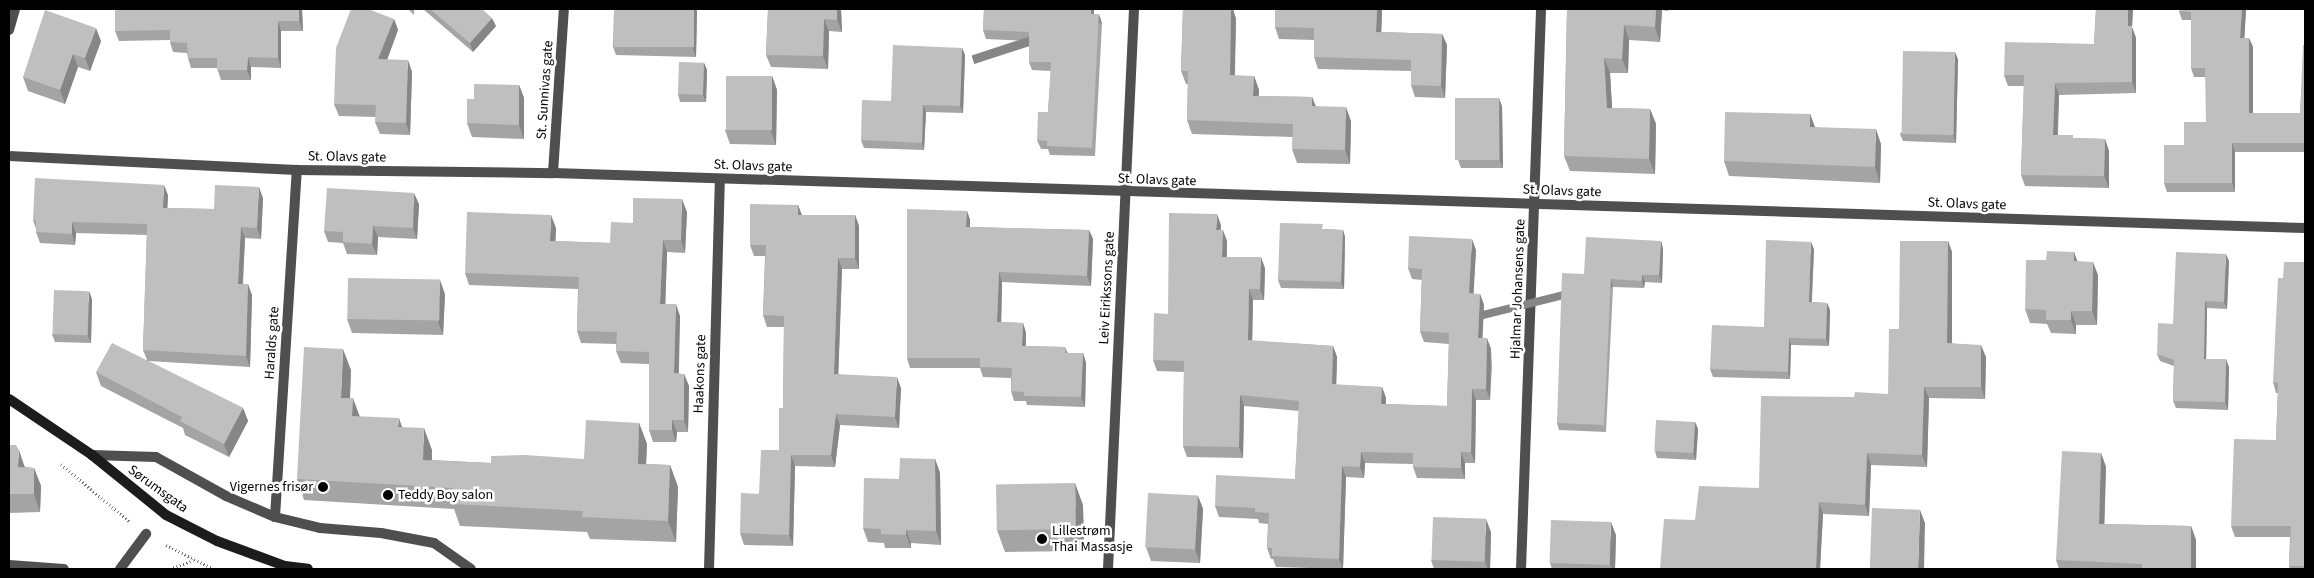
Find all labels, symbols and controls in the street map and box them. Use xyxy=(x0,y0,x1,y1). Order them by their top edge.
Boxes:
street label: St. Sunnivas gate xyxy=(533,40,557,140)
street label: St. Olavs gate xyxy=(308,148,386,166)
street label: St. Olavs gate xyxy=(713,156,793,176)
street label: St. Olavs gate xyxy=(1117,170,1197,190)
street label: St. Olavs gate xyxy=(1522,181,1602,201)
street label: St. Olavs gate xyxy=(1927,194,2007,214)
street label: Hjalmar Johansens gate xyxy=(1507,219,1529,359)
street label: Leiv Eirikssons gate xyxy=(1096,231,1118,345)
street label: Haralds gate xyxy=(261,306,283,380)
street label: Haakons gate xyxy=(690,334,710,414)
street label: Sørumsgata xyxy=(125,462,191,516)
place label: Vigernes frisør xyxy=(230,479,313,495)
marker: Vigernes frisør xyxy=(317,481,329,493)
place label: Teddy Boy salon xyxy=(398,487,493,503)
marker: Teddy Boy salon xyxy=(382,489,394,501)
place label: Lillestrøm Thai Massasje xyxy=(1052,523,1133,556)
marker: Lillestrøm Thai Massasje xyxy=(1036,533,1048,545)

